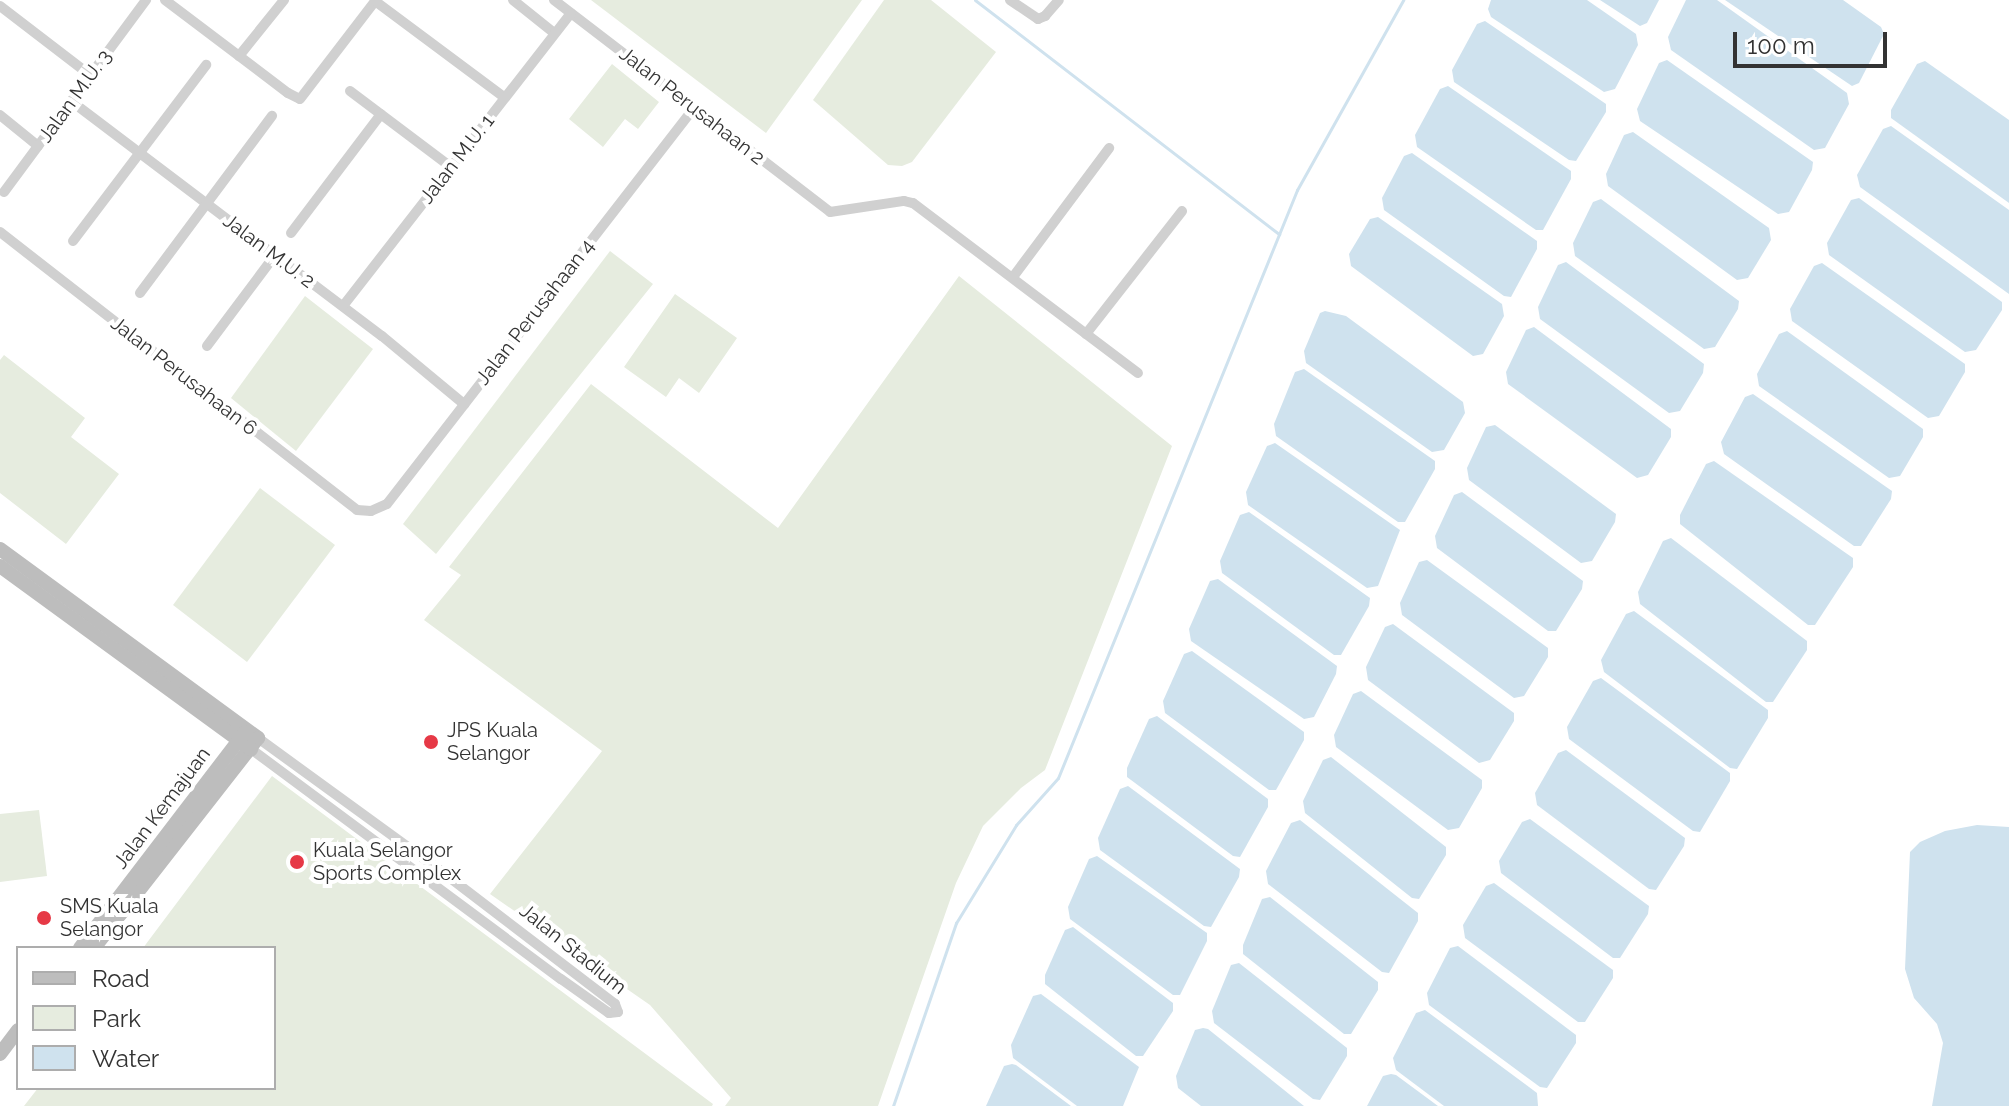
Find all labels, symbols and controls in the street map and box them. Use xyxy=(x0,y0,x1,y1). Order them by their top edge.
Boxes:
scale bar xyxy=(1737,16,1891,66)
text: 100 m xyxy=(1747,31,1815,60)
street label: Jalan Perusahaan 2 xyxy=(615,42,769,170)
street label: Jalan M.U. 3 xyxy=(33,45,117,147)
street label: Jalan M.U. 1 xyxy=(415,110,499,208)
street label: Jalan M.U. 2 xyxy=(218,209,320,293)
street label: Jalan Perusahaan 4 xyxy=(471,234,599,390)
street label: Jalan Perusahaan 6 xyxy=(106,311,262,441)
place label: JPS Kuala Selangor xyxy=(447,718,538,765)
marker: JPS Kuala Selangor xyxy=(422,733,440,751)
street label: Jalan Kemajuan xyxy=(109,743,215,873)
place label: Kuala Selangor Sports Complex xyxy=(313,838,461,885)
marker: Kuala Selangor Sports Complex xyxy=(288,853,306,871)
place label: SMS Kuala Selangor xyxy=(60,894,159,941)
street label: Jalan Stadium xyxy=(515,899,631,999)
marker: SMS Kuala Selangor xyxy=(35,909,53,927)
legend xyxy=(16,946,276,1090)
text: Road xyxy=(92,964,150,993)
text: Park xyxy=(92,1004,141,1033)
text: Water xyxy=(92,1044,159,1073)

